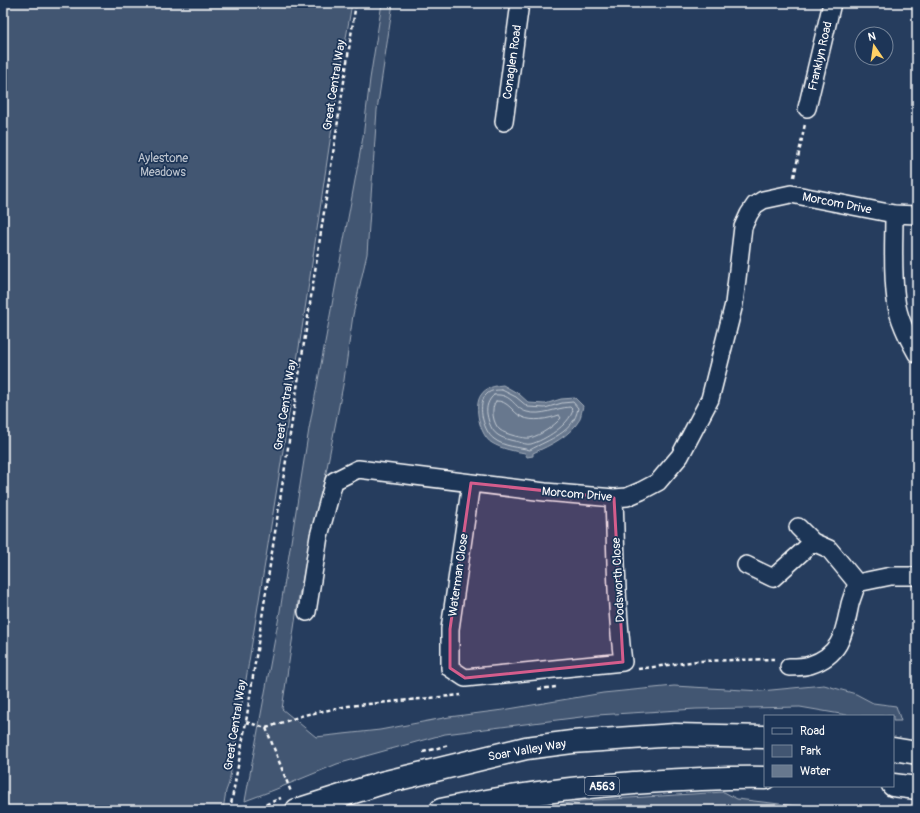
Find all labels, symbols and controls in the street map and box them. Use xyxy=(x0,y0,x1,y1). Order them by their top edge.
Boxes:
street label: Franklyn Road xyxy=(805,20,836,92)
street label: Conaglen Road xyxy=(500,24,525,100)
north arrow xyxy=(854,26,894,66)
text: N xyxy=(867,29,877,44)
street label: Great Central Way xyxy=(320,39,349,131)
park label: Aylestone Meadows xyxy=(138,151,188,180)
street label: Morcom Drive xyxy=(801,189,873,218)
street label: Great Central Way xyxy=(271,359,300,451)
street label: Morcom Drive xyxy=(541,484,613,505)
street label: Waterman Close xyxy=(445,532,472,618)
street label: Dodsworth Close xyxy=(609,537,628,623)
street label: Great Central Way xyxy=(221,679,250,771)
legend xyxy=(764,715,894,787)
text: Road xyxy=(800,724,825,739)
street label: Soar Valley Way xyxy=(487,736,567,765)
text: Park xyxy=(800,744,821,759)
text: Water xyxy=(800,764,831,779)
road number: A563 xyxy=(585,777,619,795)

